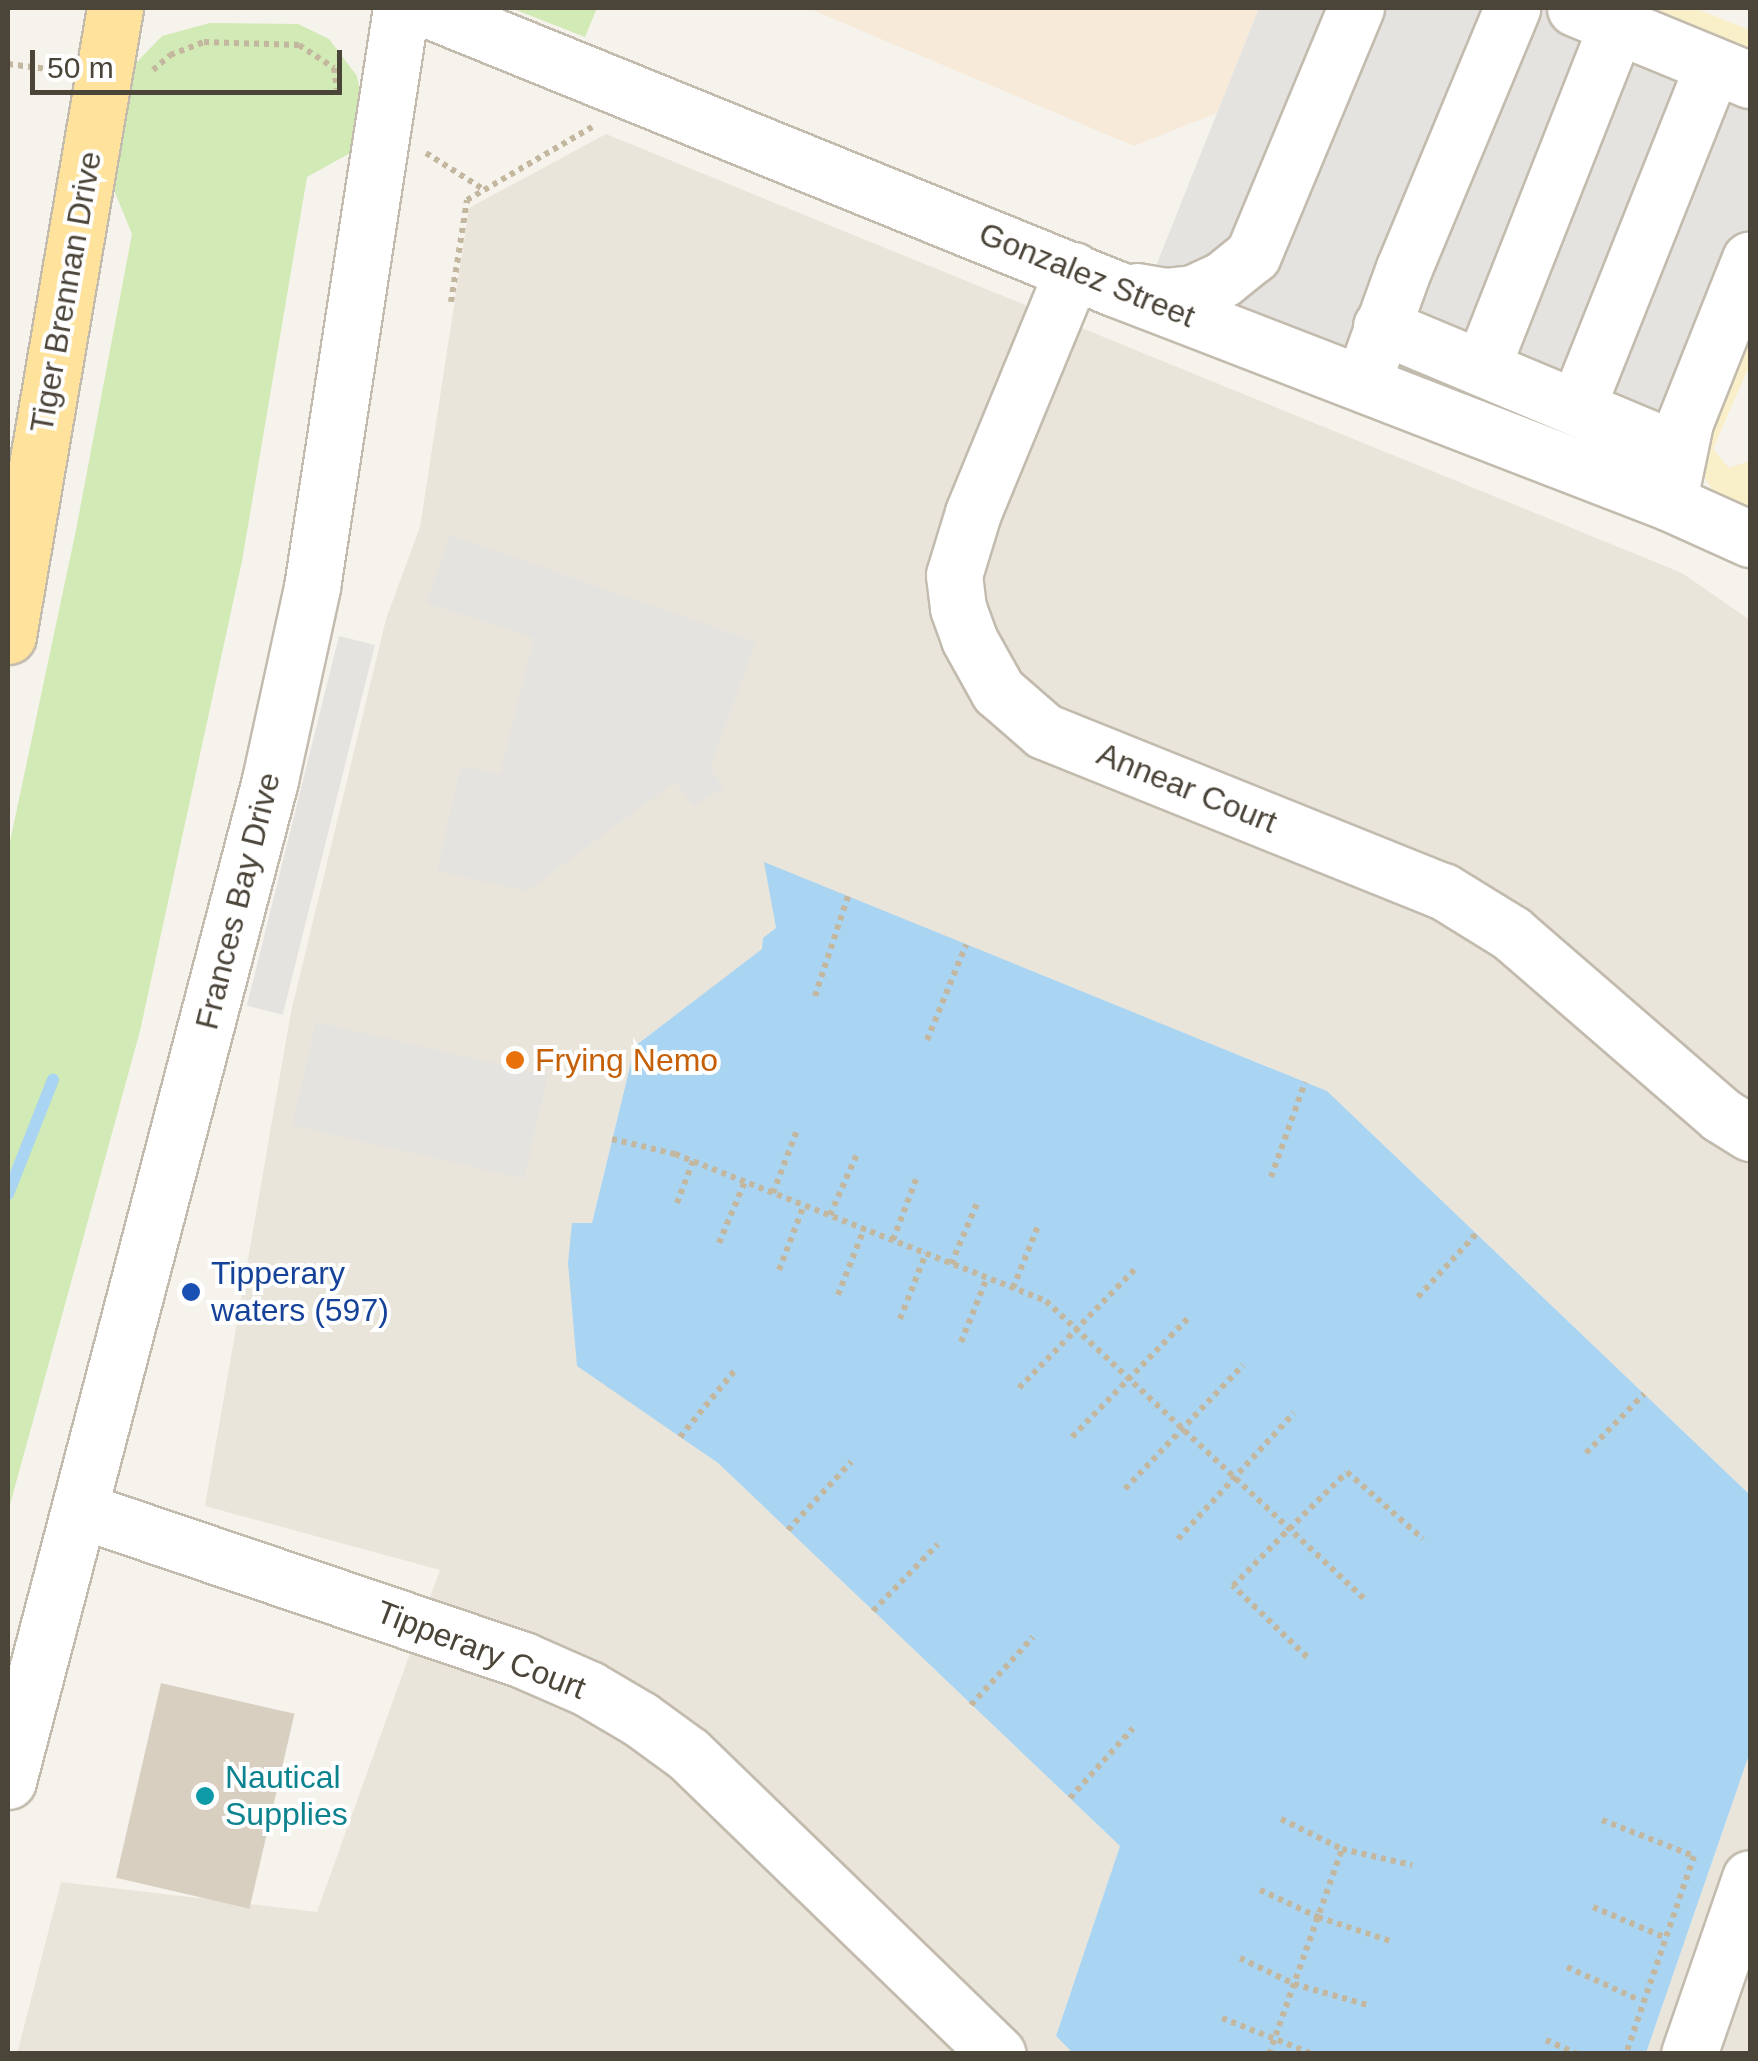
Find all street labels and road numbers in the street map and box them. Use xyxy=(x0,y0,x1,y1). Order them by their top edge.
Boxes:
street label: Tiger Brennan Drive xyxy=(22,148,110,436)
street label: Gonzalez Street xyxy=(973,214,1201,336)
street label: Annear Court xyxy=(1092,735,1282,841)
street label: Frances Bay Drive xyxy=(188,769,288,1033)
street label: Tipperary Court xyxy=(371,1592,591,1708)

